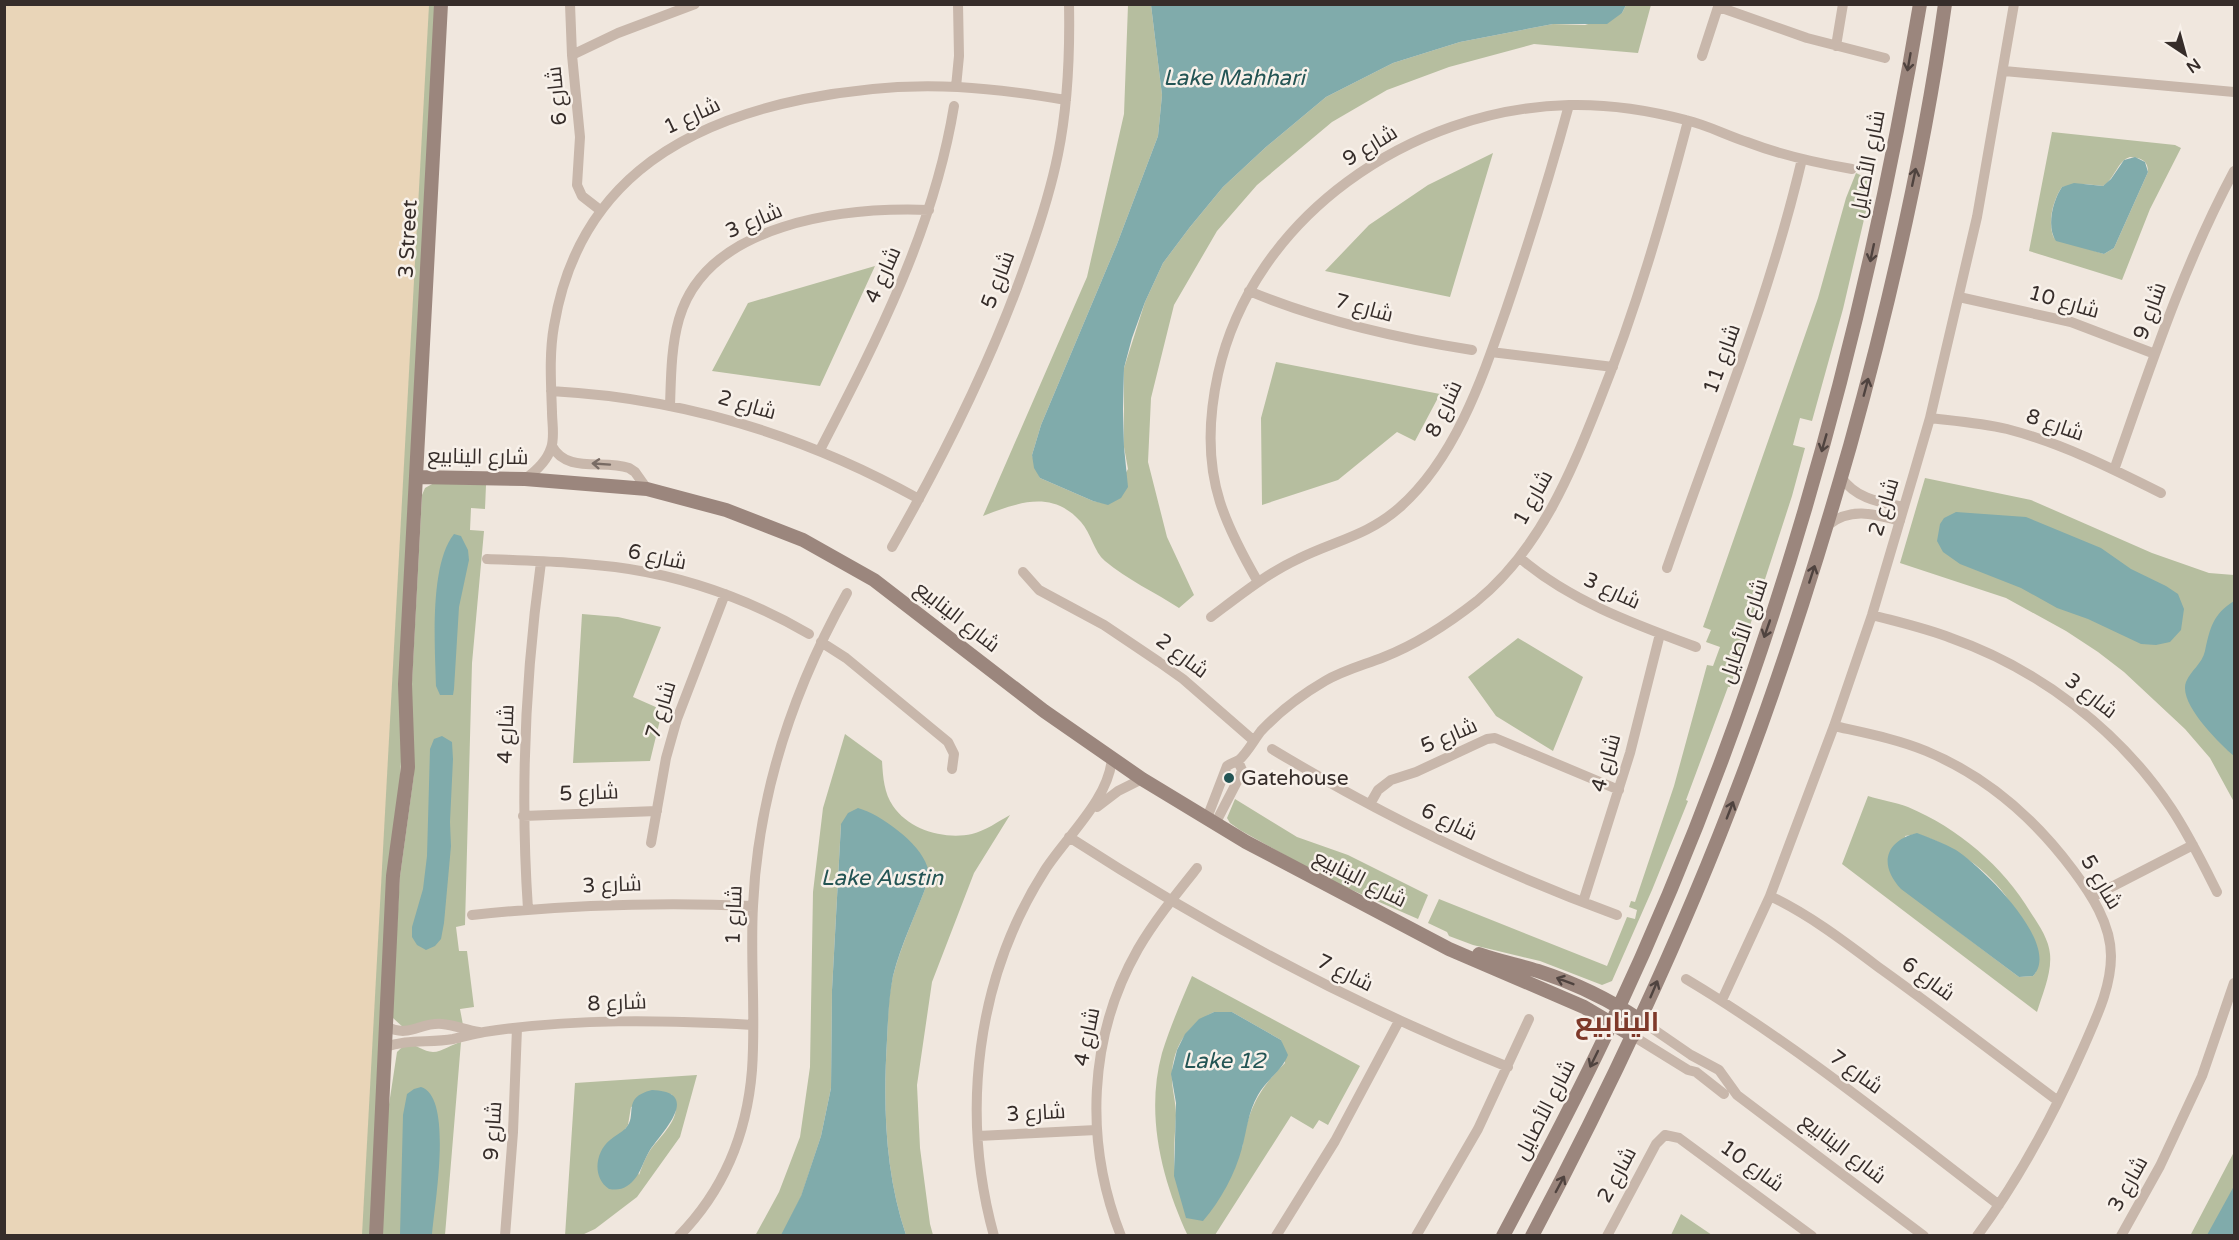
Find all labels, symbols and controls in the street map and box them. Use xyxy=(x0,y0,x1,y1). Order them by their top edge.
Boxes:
north arrow xyxy=(2155,24,2215,84)
one-way arrow xyxy=(1904,52,1915,71)
text: N xyxy=(2182,53,2204,77)
street label: شارع 6 xyxy=(541,65,574,127)
water label: Lake Mahhari xyxy=(1163,65,1307,91)
street label: شارع 1 xyxy=(660,92,725,141)
street label: شارع الأصايل xyxy=(1845,108,1892,220)
street label: شارع 9 xyxy=(1338,120,1402,173)
one-way arrow xyxy=(1909,168,1921,187)
street label: شارع 3 xyxy=(722,198,787,245)
street label: 3 Street xyxy=(393,199,423,279)
street label: شارع 4 xyxy=(860,243,907,308)
one-way arrow xyxy=(1866,243,1877,263)
street label: شارع 5 xyxy=(976,248,1021,313)
street label: شارع 9 xyxy=(2128,279,2173,343)
street label: شارع 10 xyxy=(2025,280,2102,325)
street label: شارع 7 xyxy=(1332,288,1396,329)
street label: شارع 11 xyxy=(1698,321,1747,398)
street label: شارع 8 xyxy=(1420,377,1469,442)
one-way arrow xyxy=(1861,378,1872,397)
street label: شارع 2 xyxy=(715,385,779,426)
street label: شارع 8 xyxy=(2023,404,2087,447)
one-way arrow xyxy=(1818,433,1829,452)
street label: شارع الينابيع xyxy=(427,444,529,471)
one-way arrow xyxy=(591,458,611,469)
street label: شارع 1 xyxy=(1508,466,1559,530)
street label: شارع 2 xyxy=(1863,475,1906,539)
street label: شارع 6 xyxy=(625,539,689,576)
one-way arrow xyxy=(1807,565,1818,584)
street label: شارع 3 xyxy=(1579,567,1644,616)
street label: شارع الأصايل xyxy=(1714,575,1775,687)
street label: شارع الينابيع xyxy=(909,576,1005,659)
one-way arrow xyxy=(1761,619,1772,638)
street label: شارع 2 xyxy=(1150,628,1213,685)
street label: شارع 3 xyxy=(2059,668,2122,725)
street label: شارع 7 xyxy=(640,678,683,742)
street label: شارع 4 xyxy=(492,704,521,764)
street label: شارع 5 xyxy=(1417,713,1482,760)
street label: شارع 4 xyxy=(1586,731,1627,795)
place label: Gatehouse xyxy=(1241,766,1349,791)
marker: Gatehouse xyxy=(1222,771,1236,785)
street label: شارع 5 xyxy=(559,779,619,808)
street label: شارع 6 xyxy=(1416,798,1481,847)
one-way arrow xyxy=(1725,801,1736,820)
street label: شارع الينابيع xyxy=(1309,845,1411,914)
street label: شارع 5 xyxy=(2074,850,2127,914)
water label: Lake Austin xyxy=(821,865,944,891)
street label: شارع 3 xyxy=(582,871,642,900)
street label: شارع 1 xyxy=(720,885,749,945)
street label: شارع 7 xyxy=(1312,949,1377,998)
street label: شارع 6 xyxy=(1896,951,1959,1007)
one-way arrow xyxy=(1557,975,1575,986)
one-way arrow xyxy=(1648,981,1660,999)
street label: شارع 8 xyxy=(587,989,647,1018)
street label: شارع 4 xyxy=(1069,1005,1106,1069)
district label: الينابيع xyxy=(1575,1006,1659,1040)
street label: شارع 7 xyxy=(1824,1044,1887,1100)
water label: Lake 12 xyxy=(1183,1048,1267,1074)
one-way arrow xyxy=(1587,1050,1599,1068)
street label: شارع الأصايل xyxy=(1509,1056,1582,1165)
street label: شارع 3 xyxy=(1006,1099,1066,1128)
street label: شارع 9 xyxy=(478,1101,509,1162)
street label: شارع الينابيع xyxy=(1794,1109,1891,1190)
street label: شارع 10 xyxy=(1715,1135,1789,1198)
street label: شارع 2 xyxy=(1592,1143,1643,1208)
street label: شارع 3 xyxy=(2103,1152,2154,1216)
one-way arrow xyxy=(1554,1176,1566,1193)

